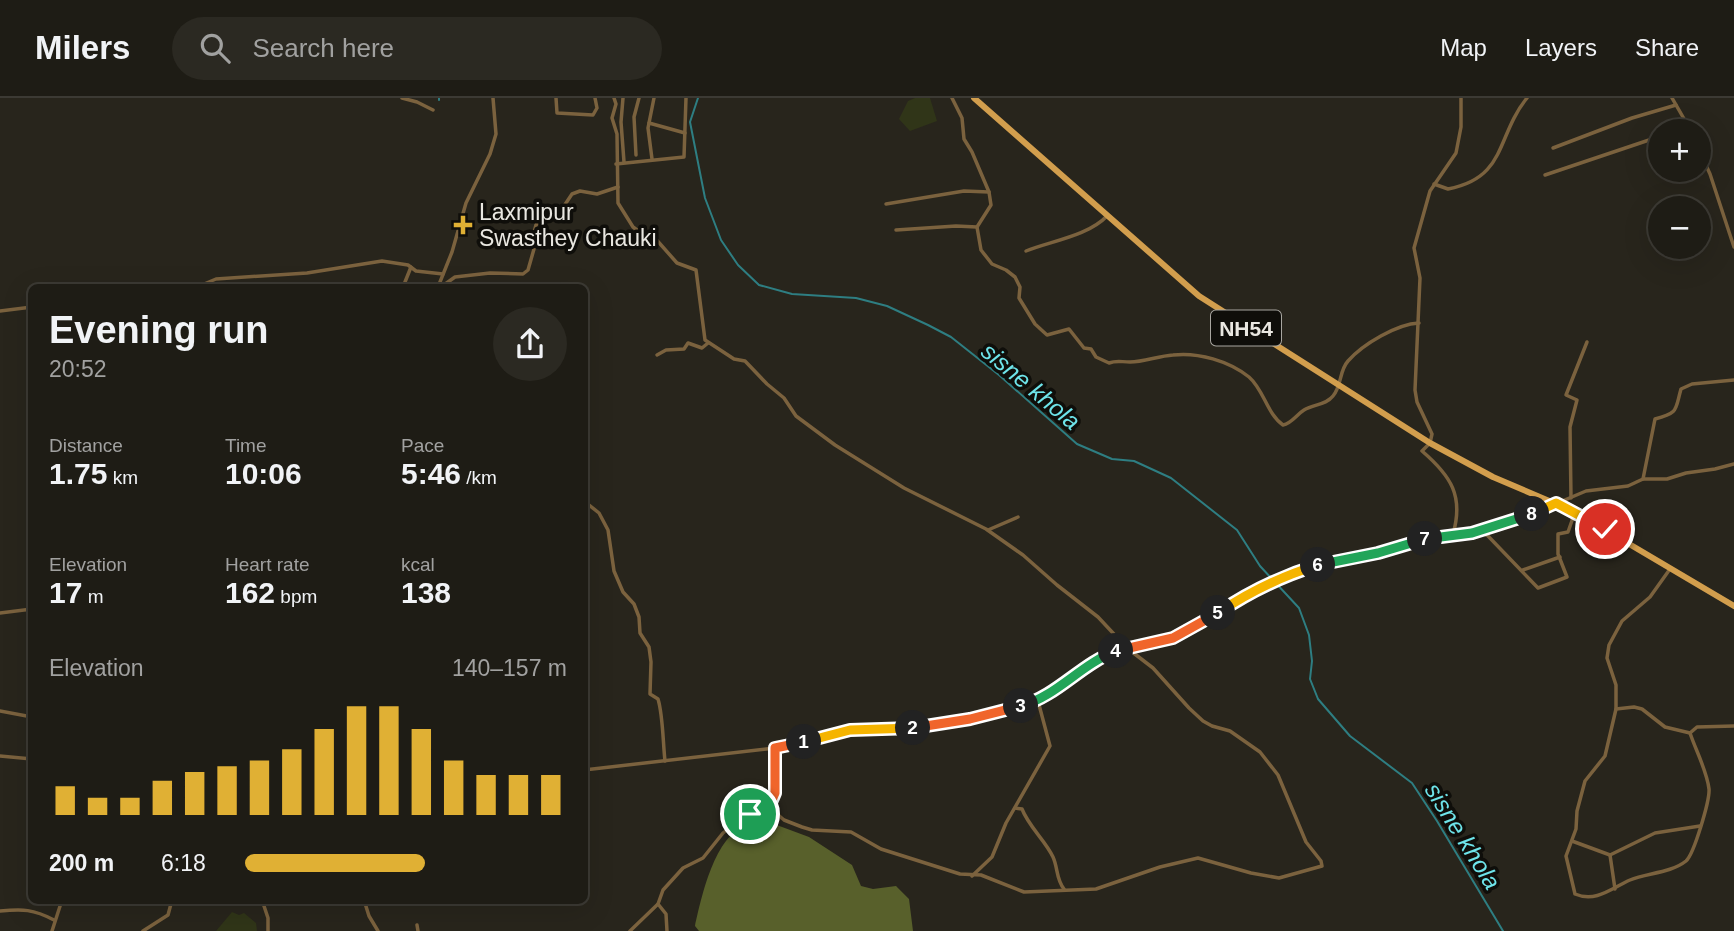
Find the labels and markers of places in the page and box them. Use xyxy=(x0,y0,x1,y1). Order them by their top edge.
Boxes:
place label: Laxmipur Swasthey Chauki xyxy=(479,199,657,251)
marker: Laxmipur Swasthey Chauki xyxy=(453,215,473,235)
pin: 8 xyxy=(1514,496,1550,532)
pin xyxy=(1575,499,1635,559)
pin: 7 xyxy=(1408,522,1442,556)
pin: 6 xyxy=(1300,547,1336,582)
pin: 5 xyxy=(1200,596,1236,630)
pin: 4 xyxy=(1098,634,1134,668)
pin: 3 xyxy=(1004,688,1038,724)
pin: 2 xyxy=(895,710,930,746)
pin: 1 xyxy=(786,724,822,760)
pin xyxy=(720,784,780,844)

